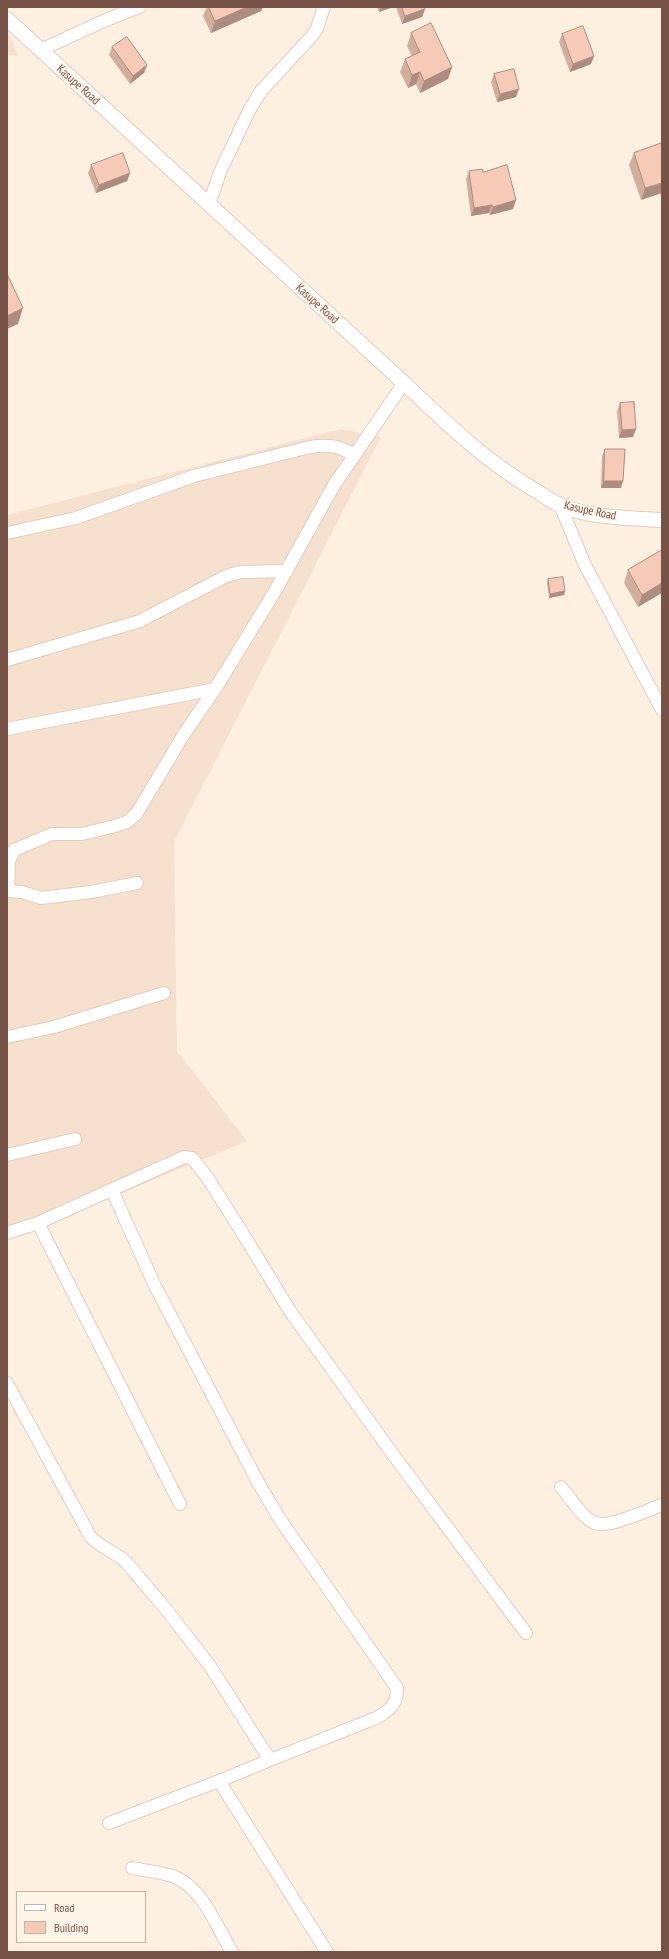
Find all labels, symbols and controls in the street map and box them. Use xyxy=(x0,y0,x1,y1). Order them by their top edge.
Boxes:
street label: Kasupe Road xyxy=(54,62,102,108)
street label: Kasupe Road xyxy=(293,281,341,327)
street label: Kasupe Road xyxy=(563,498,617,524)
legend xyxy=(16,1891,146,1943)
text: Road xyxy=(54,1900,74,1915)
text: Building xyxy=(54,1920,89,1935)

